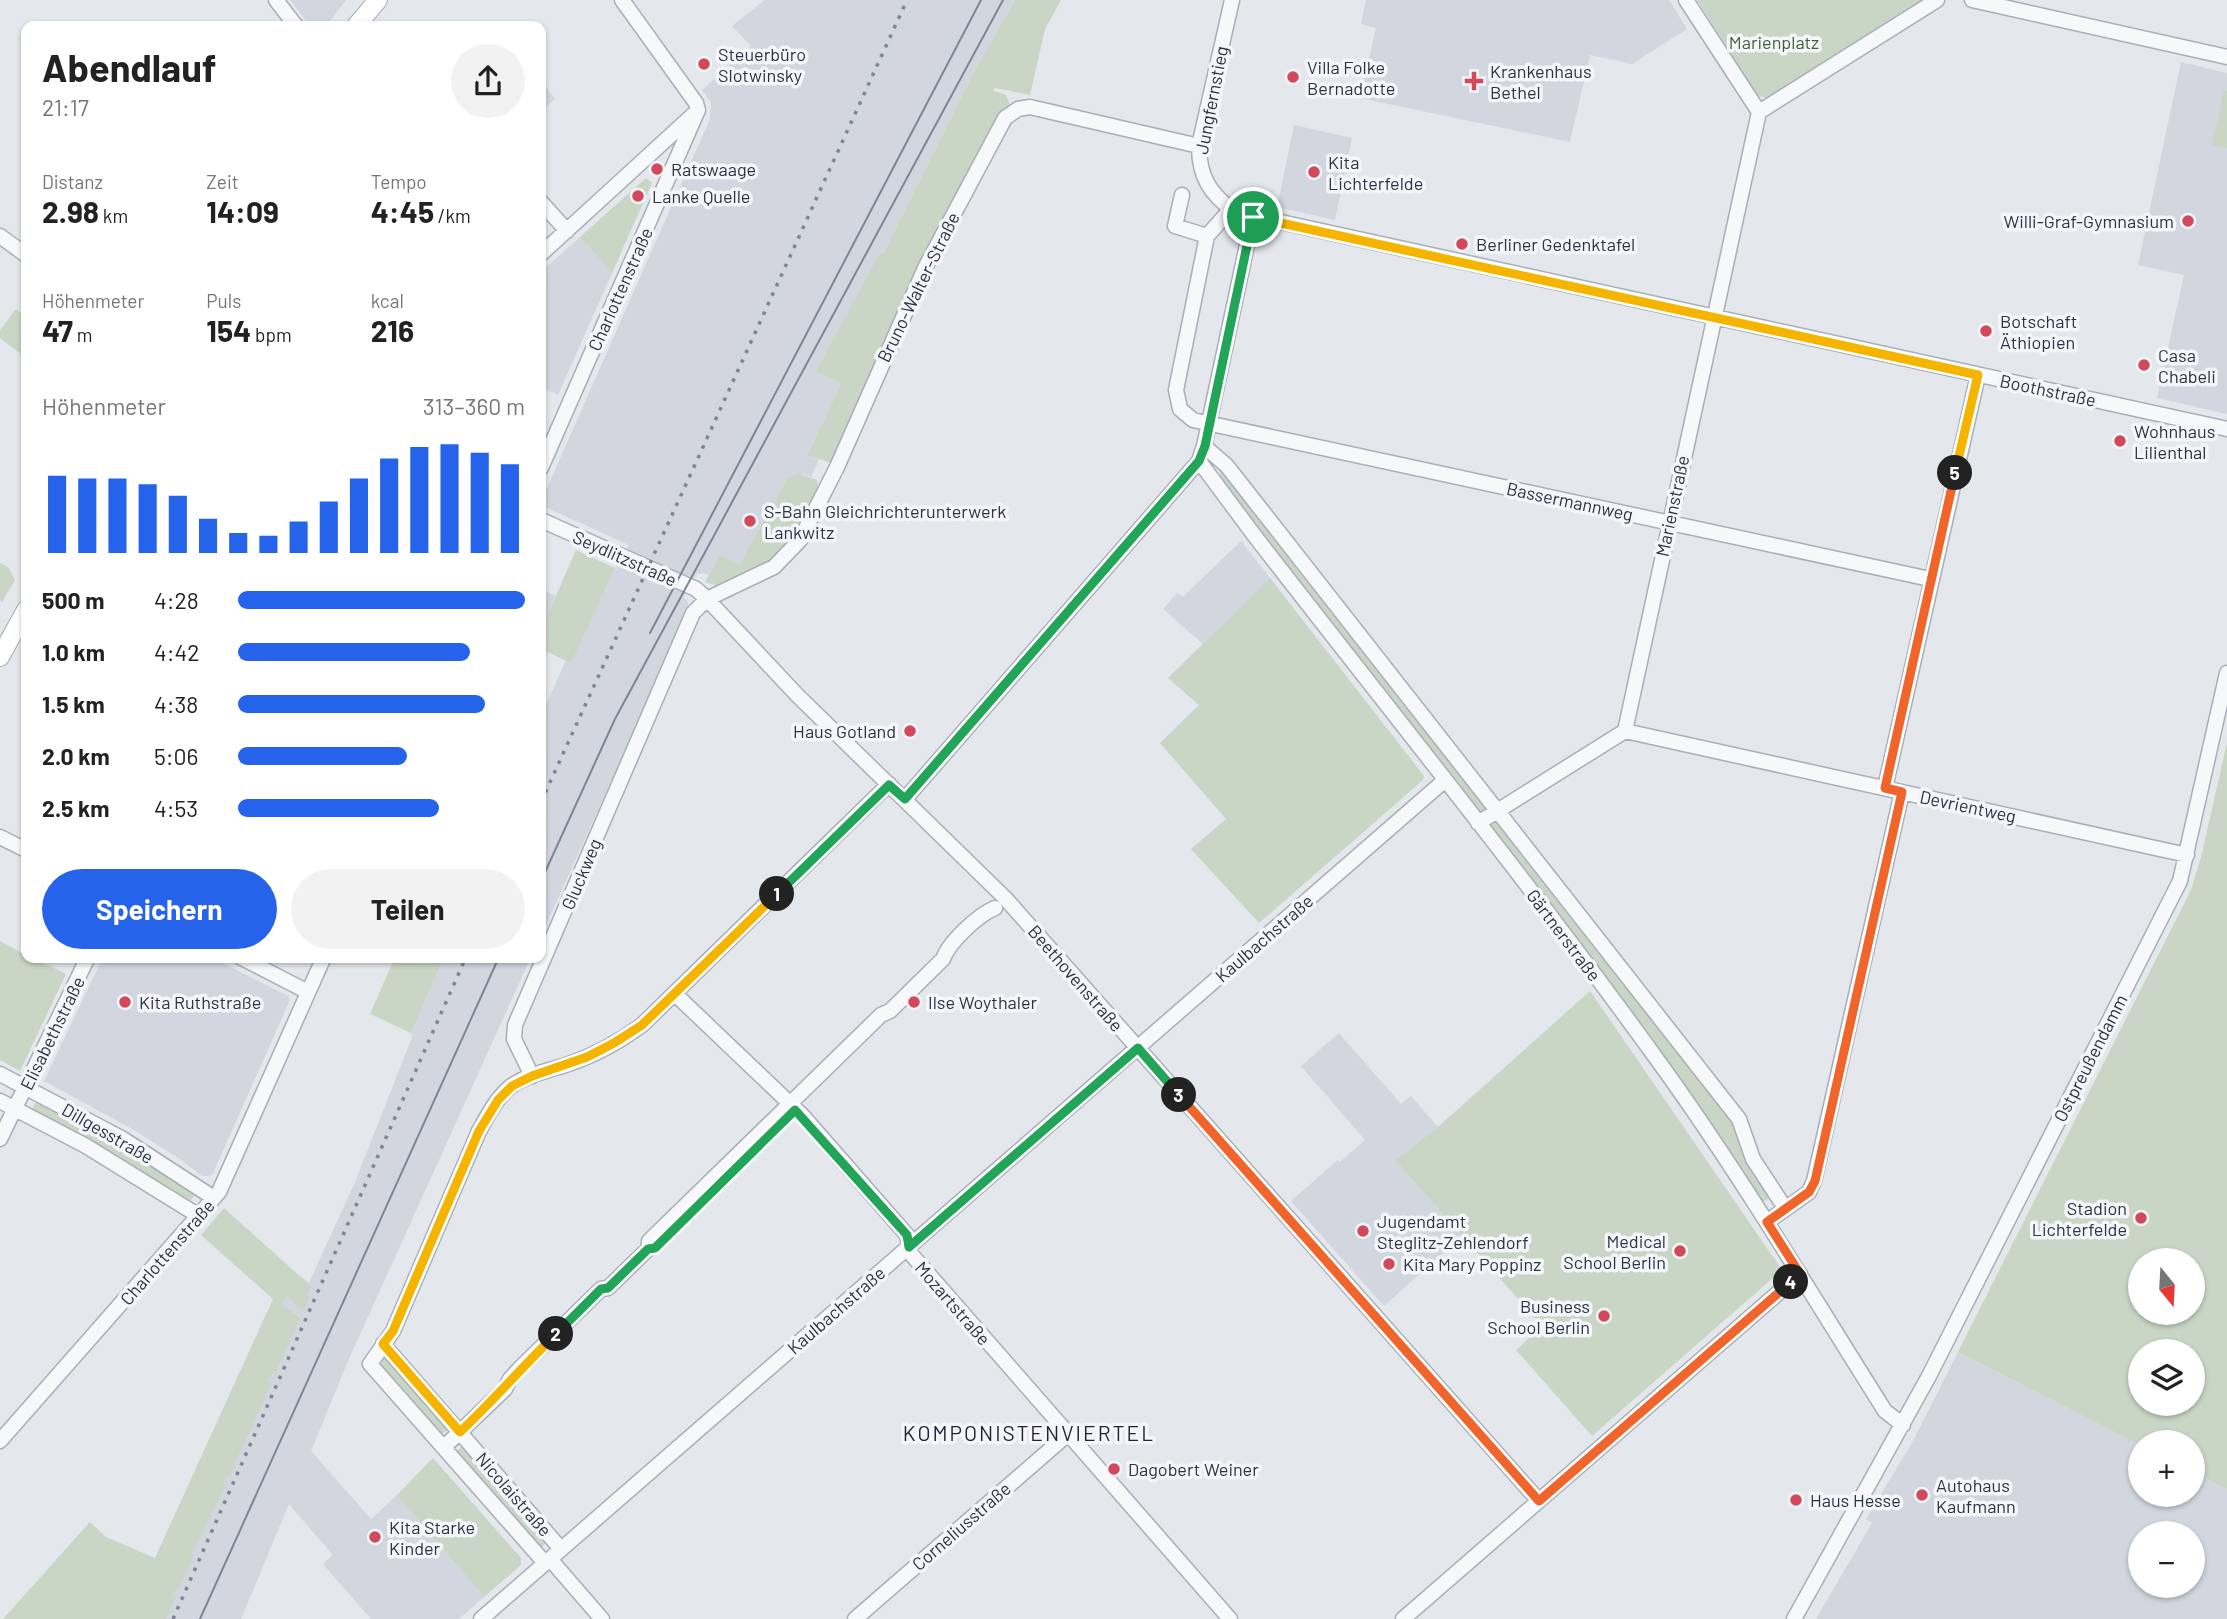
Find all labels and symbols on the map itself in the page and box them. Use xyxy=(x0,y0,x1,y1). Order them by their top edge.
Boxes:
park label: Marienplatz xyxy=(1729,31,1819,53)
place label: Steuerbüro Slotwinsky xyxy=(718,43,806,86)
street label: Jungfernstieg xyxy=(1190,44,1232,156)
marker: Steuerbüro Slotwinsky xyxy=(696,56,712,72)
place label: Villa Folke Bernadotte xyxy=(1307,56,1395,99)
place label: Krankenhaus Bethel xyxy=(1490,60,1592,103)
marker: Villa Folke Bernadotte xyxy=(1285,69,1301,85)
marker: Krankenhaus Bethel xyxy=(1464,71,1484,91)
place label: Kita Lichterfelde xyxy=(1328,151,1423,194)
place label: Ratswaage xyxy=(671,158,756,180)
marker: Ratswaage xyxy=(649,161,665,177)
marker: Kita Lichterfelde xyxy=(1306,164,1322,180)
place label: Lanke Quelle xyxy=(652,185,750,207)
pin xyxy=(1223,187,1283,247)
marker: Lanke Quelle xyxy=(630,188,646,204)
street label: Bruno-Walter-Straße xyxy=(872,208,964,366)
place label: Willi-Graf-Gymnasium xyxy=(2003,210,2174,232)
marker: Willi-Graf-Gymnasium xyxy=(2180,213,2196,229)
street label: Charlottenstraße xyxy=(583,224,657,354)
place label: Berliner Gedenktafel xyxy=(1476,233,1635,255)
marker: Berliner Gedenktafel xyxy=(1454,236,1470,252)
place label: Botschaft Äthiopien xyxy=(2000,310,2077,353)
marker: Botschaft Äthiopien xyxy=(1978,323,1994,339)
place label: Casa Chabeli xyxy=(2158,344,2216,387)
marker: Casa Chabeli xyxy=(2136,357,2152,373)
street label: Boothstraße xyxy=(1998,369,2098,411)
place label: Wohnhaus Lilienthal xyxy=(2134,420,2215,463)
marker: Wohnhaus Lilienthal xyxy=(2112,433,2128,449)
street label: Marienstraße xyxy=(1651,453,1693,559)
pin: 5 xyxy=(1938,456,1972,490)
street label: Bassermannweg xyxy=(1505,477,1635,525)
place label: S-Bahn Gleichrichterunterwerk Lankwitz xyxy=(764,500,1006,543)
marker: S-Bahn Gleichrichterunterwerk Lankwitz xyxy=(742,513,758,529)
street label: Seydlitzstraße xyxy=(570,525,680,591)
place label: Haus Gotland xyxy=(793,720,896,742)
marker: Haus Gotland xyxy=(902,723,918,739)
street label: Devrientweg xyxy=(1918,785,2018,827)
street label: Gluckweg xyxy=(556,835,606,913)
pin: 1 xyxy=(760,876,794,912)
street label: Gärtnerstraße xyxy=(1522,885,1606,985)
street label: Kaulbachstraße xyxy=(1211,889,1317,987)
street label: Beethovenstraße xyxy=(1024,920,1128,1036)
street label: Elisabethstraße xyxy=(15,973,89,1093)
place label: Kita Ruthstraße xyxy=(139,991,261,1013)
place label: Ilse Woythaler xyxy=(928,991,1038,1013)
street label: Ostpreußendamm xyxy=(2048,991,2132,1125)
marker: Kita Ruthstraße xyxy=(117,994,133,1010)
marker: Ilse Woythaler xyxy=(906,994,922,1010)
pin: 3 xyxy=(1162,1078,1196,1112)
street label: Dillgesstraße xyxy=(58,1098,158,1168)
street label: Charlottenstraße xyxy=(115,1195,219,1309)
place label: Stadion Lichterfelde xyxy=(2032,1197,2127,1240)
place label: Jugendamt Steglitz-Zehlendorf xyxy=(1377,1210,1529,1253)
marker: Stadion Lichterfelde xyxy=(2133,1210,2149,1226)
marker: Jugendamt Steglitz-Zehlendorf xyxy=(1355,1223,1371,1239)
place label: Medical School Berlin xyxy=(1563,1230,1666,1273)
marker: Medical School Berlin xyxy=(1672,1243,1688,1259)
north arrow xyxy=(2128,1248,2205,1325)
place label: Kita Mary Poppinz xyxy=(1403,1253,1541,1275)
marker: Kita Mary Poppinz xyxy=(1381,1256,1397,1272)
street label: Mozartstraße xyxy=(911,1257,995,1349)
street label: Kaulbachstraße xyxy=(783,1261,889,1359)
pin: 4 xyxy=(1774,1264,1809,1300)
place label: Business School Berlin xyxy=(1487,1295,1590,1338)
marker: Business School Berlin xyxy=(1596,1308,1612,1324)
pin: 2 xyxy=(538,1316,574,1352)
district label: KOMPONISTENVIERTEL xyxy=(903,1420,1155,1445)
street label: Nicolaistraße xyxy=(471,1447,557,1541)
place label: Dagobert Weiner xyxy=(1128,1458,1259,1480)
marker: Dagobert Weiner xyxy=(1106,1461,1122,1477)
place label: Autohaus Kaufmann xyxy=(1936,1474,2016,1517)
street label: Corneliusstraße xyxy=(907,1477,1015,1575)
marker: Autohaus Kaufmann xyxy=(1914,1487,1930,1503)
place label: Haus Hesse xyxy=(1810,1489,1901,1511)
marker: Haus Hesse xyxy=(1788,1492,1804,1508)
place label: Kita Starke Kinder xyxy=(389,1516,475,1559)
marker: Kita Starke Kinder xyxy=(367,1529,383,1545)

